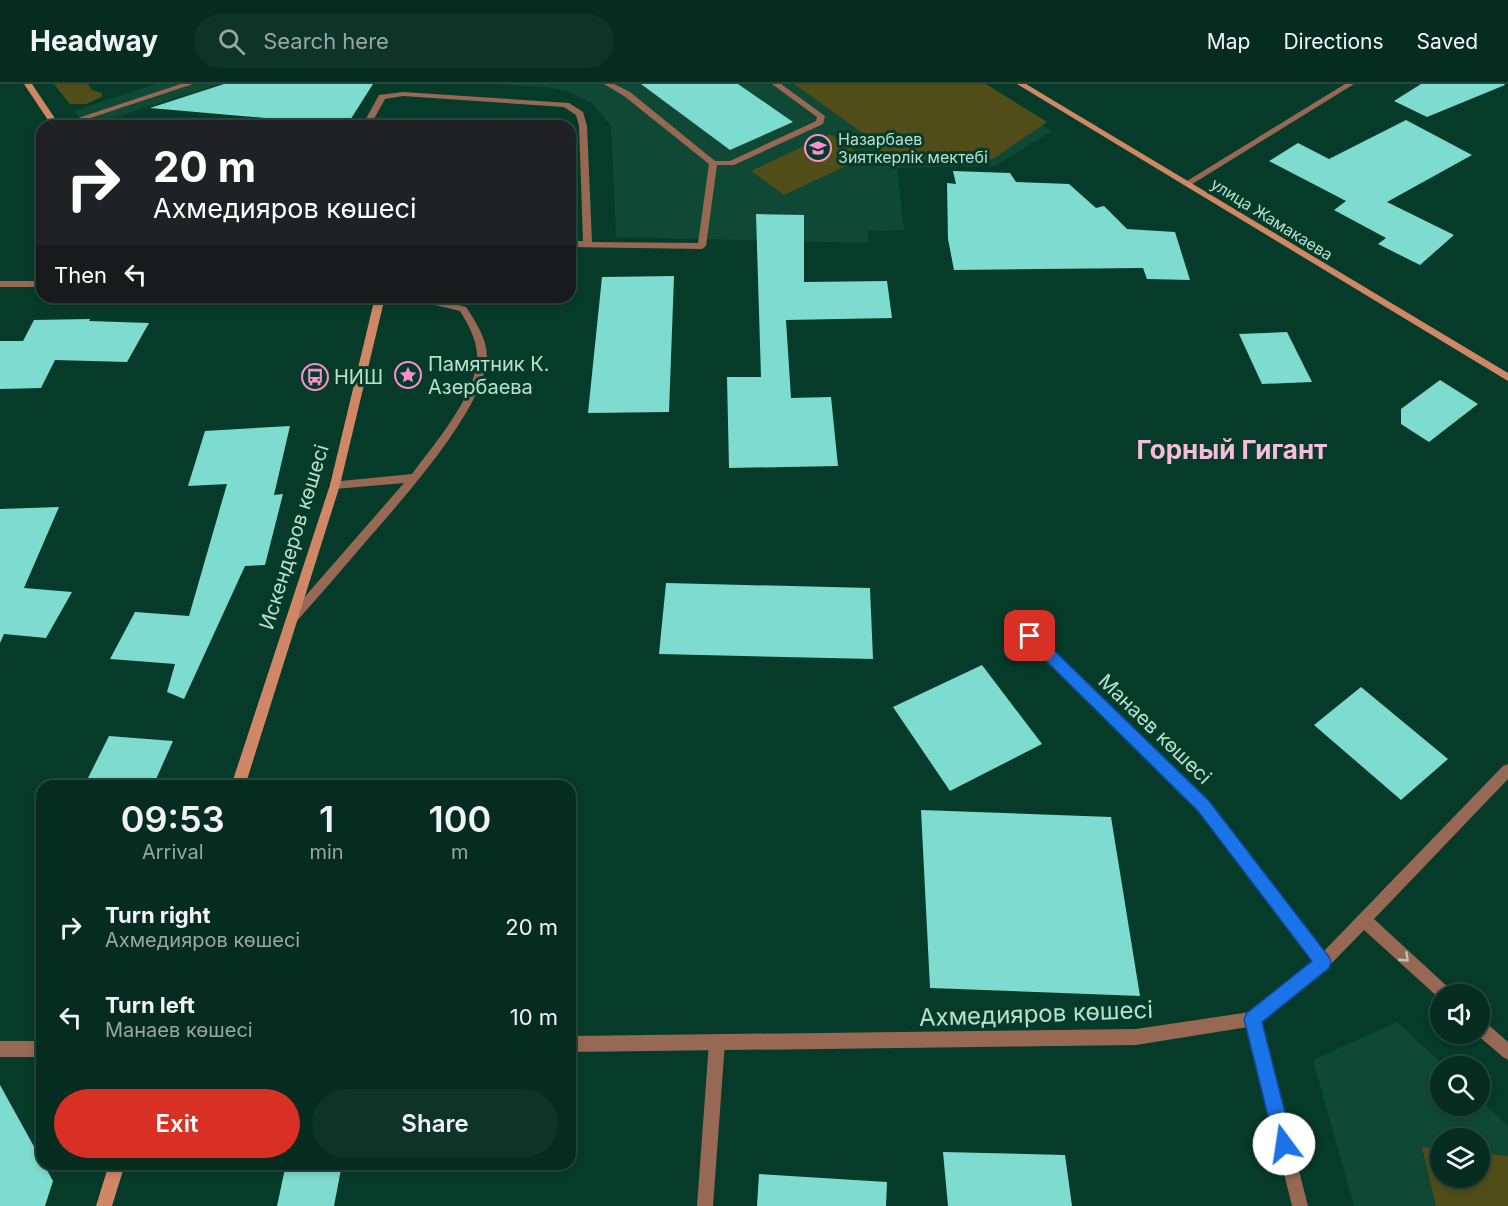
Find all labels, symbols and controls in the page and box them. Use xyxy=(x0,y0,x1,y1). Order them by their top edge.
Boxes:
search box xyxy=(194,14,614,68)
text: Headway xyxy=(30,24,158,58)
icon: search xyxy=(215,25,248,58)
text: Search here xyxy=(263,28,389,54)
text: Map xyxy=(1207,29,1250,54)
text: Directions xyxy=(1283,29,1384,54)
text: Saved xyxy=(1417,29,1478,54)
place label: Назарбаев Зияткерлік мектебі xyxy=(838,129,988,167)
school or university icon: Назарбаев Зияткерлік мектебі xyxy=(803,133,833,163)
text: 20 m xyxy=(153,141,256,192)
icon: right xyxy=(54,144,132,222)
street label: улица Жамакаева xyxy=(1207,173,1337,265)
text: Ахмедияров көшесі xyxy=(153,192,416,225)
icon: left xyxy=(119,258,152,291)
text: Then xyxy=(54,262,107,288)
place label: Памятник К. Азербаева xyxy=(428,352,550,399)
place icon: Памятник К. Азербаева xyxy=(393,360,423,390)
bus stop icon: НИШ xyxy=(300,362,330,392)
place label: НИШ xyxy=(334,365,383,389)
district label: Горный Гигант xyxy=(1137,434,1327,465)
street label: Искендеров көшесі xyxy=(254,441,334,633)
pin xyxy=(1004,610,1055,661)
icon: arrive xyxy=(1013,619,1046,652)
street label: Манаев көшесі xyxy=(1094,669,1216,789)
text: 09:53 xyxy=(121,797,225,841)
text: 1 xyxy=(319,797,334,841)
text: 100 xyxy=(428,797,491,841)
text: Arrival xyxy=(142,840,203,864)
text: min xyxy=(309,840,344,864)
text: m xyxy=(451,840,469,864)
text: Turn right xyxy=(105,902,211,928)
icon: right xyxy=(54,911,87,944)
text: 20 m xyxy=(505,914,558,940)
text: Ахмедияров көшесі xyxy=(105,928,300,952)
one-way arrow xyxy=(1398,951,1409,962)
map controls xyxy=(1430,984,1490,1188)
button: sound xyxy=(1430,984,1490,1044)
text: Turn left xyxy=(105,992,195,1018)
street label: Ахмедияров көшесі xyxy=(918,995,1154,1032)
icon: left xyxy=(54,1001,87,1034)
text: 10 m xyxy=(510,1004,558,1030)
text: Манаев көшесі xyxy=(105,1018,253,1042)
button: search xyxy=(1430,1056,1490,1116)
button: Exit xyxy=(54,1089,300,1158)
button: Share xyxy=(312,1089,558,1158)
position arrow xyxy=(1252,1112,1316,1176)
button: layers xyxy=(1430,1128,1490,1188)

